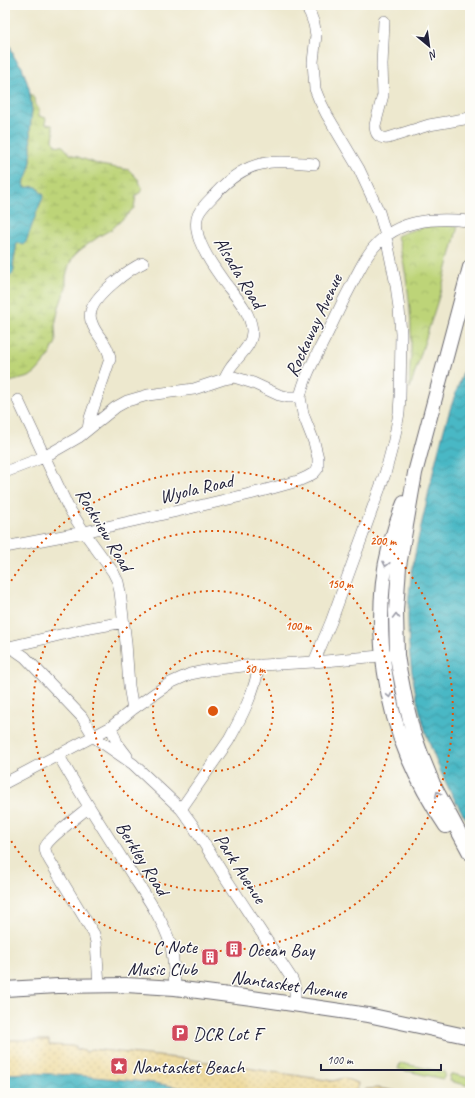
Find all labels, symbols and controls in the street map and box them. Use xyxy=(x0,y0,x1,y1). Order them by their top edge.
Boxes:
north arrow xyxy=(409,26,449,66)
text: N xyxy=(426,47,440,64)
street label: Alsada Road xyxy=(208,232,272,316)
street label: Rockaway Avenue xyxy=(280,269,349,381)
street label: Wyola Road xyxy=(157,468,238,509)
street label: Rockview Road xyxy=(70,484,140,578)
text: 200 m xyxy=(370,533,397,549)
one-way arrow xyxy=(383,561,391,567)
text: 150 m xyxy=(327,576,354,592)
one-way arrow xyxy=(392,613,400,619)
text: 100 m xyxy=(285,618,312,634)
text: 50 m xyxy=(245,661,266,677)
one-way arrow xyxy=(384,691,393,698)
centre of rings xyxy=(206,704,220,718)
one-way arrow xyxy=(435,790,443,798)
street label: Berkley Road xyxy=(110,817,176,903)
street label: Park Avenue xyxy=(209,829,273,910)
place label: C Note Music Club xyxy=(128,935,199,981)
place label: Ocean Bay xyxy=(247,938,316,962)
building icon: Ocean Bay xyxy=(224,939,244,959)
building icon: C Note Music Club xyxy=(200,947,220,967)
street label: Nantasket Avenue xyxy=(230,965,350,1005)
place label: DCR Lot F xyxy=(193,1022,266,1046)
parking icon: DCR Lot F xyxy=(170,1023,190,1043)
scale bar xyxy=(321,1046,441,1072)
text: 100 m xyxy=(327,1052,354,1068)
place label: Nantasket Beach xyxy=(132,1055,245,1079)
place icon: Nantasket Beach xyxy=(109,1056,129,1076)

